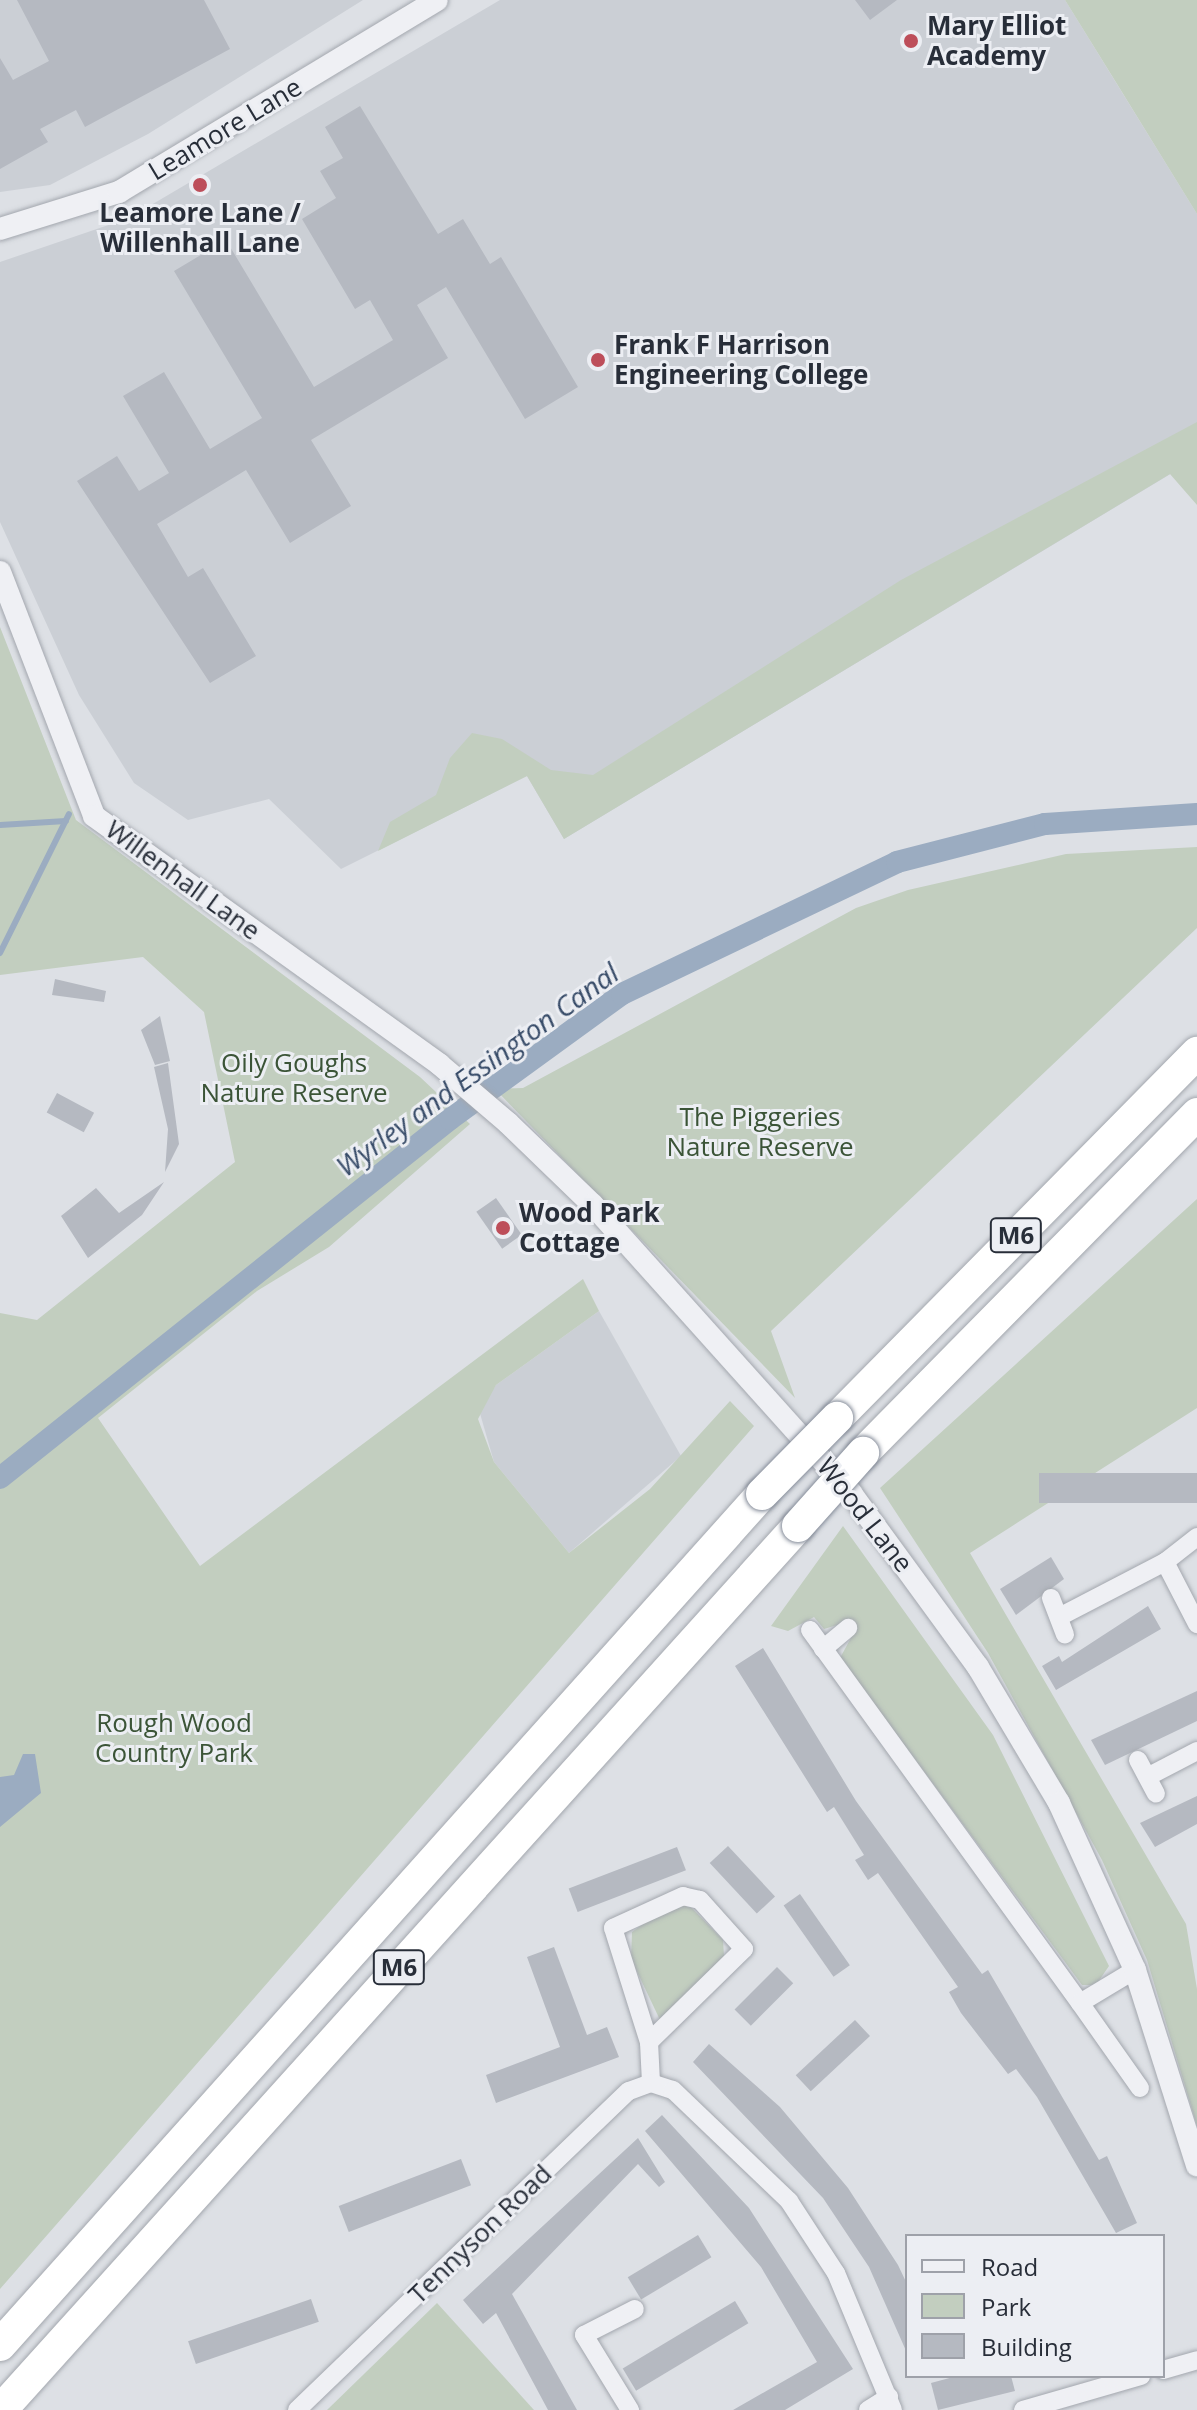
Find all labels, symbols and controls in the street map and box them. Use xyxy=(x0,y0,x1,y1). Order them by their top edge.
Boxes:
place label: Mary Elliot Academy xyxy=(927,10,1066,72)
marker: Mary Elliot Academy xyxy=(902,32,920,50)
street label: Leamore Lane xyxy=(143,71,307,187)
marker: Leamore Lane / Willenhall Lane xyxy=(191,176,209,194)
place label: Leamore Lane / Willenhall Lane xyxy=(99,197,301,258)
place label: Frank F Harrison Engineering College xyxy=(614,329,868,390)
marker: Frank F Harrison Engineering College xyxy=(589,351,607,369)
street label: Willenhall Lane xyxy=(100,814,266,946)
water label: Wyrley and Essington Canal xyxy=(329,955,625,1183)
park label: Oily Goughs Nature Reserve xyxy=(200,1047,388,1108)
park label: The Piggeries Nature Reserve xyxy=(666,1101,854,1162)
place label: Wood Park Cottage xyxy=(519,1197,659,1258)
road number: M6 xyxy=(988,1215,1044,1255)
marker: Wood Park Cottage xyxy=(494,1219,512,1237)
street label: Wood Lane xyxy=(811,1452,919,1578)
park label: Rough Wood Country Park xyxy=(95,1707,253,1768)
road number: M6 xyxy=(371,1947,427,1987)
street label: Tennyson Road xyxy=(402,2158,558,2310)
legend xyxy=(905,2234,1165,2378)
text: Road xyxy=(981,2250,1038,2283)
text: Park xyxy=(981,2290,1031,2323)
text: Building xyxy=(981,2330,1072,2363)

